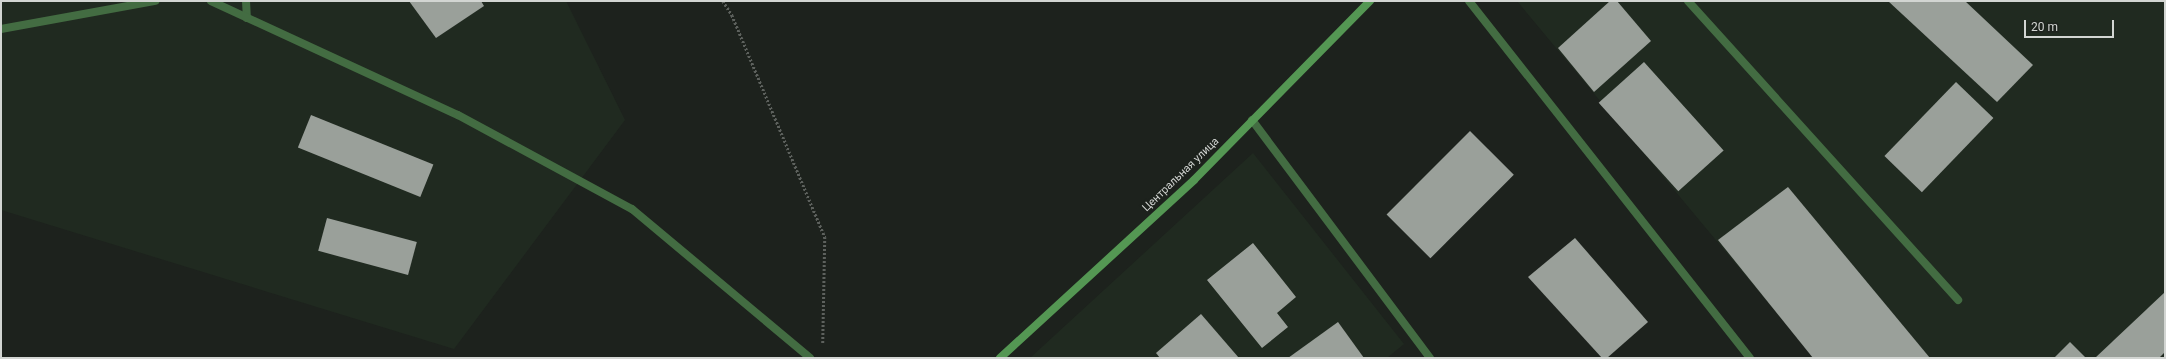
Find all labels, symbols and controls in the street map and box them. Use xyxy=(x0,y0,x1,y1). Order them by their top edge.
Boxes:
scale bar xyxy=(2026,12,2116,38)
text: 20 m xyxy=(2031,20,2058,34)
street label: Центральная улица xyxy=(1140,135,1222,215)

